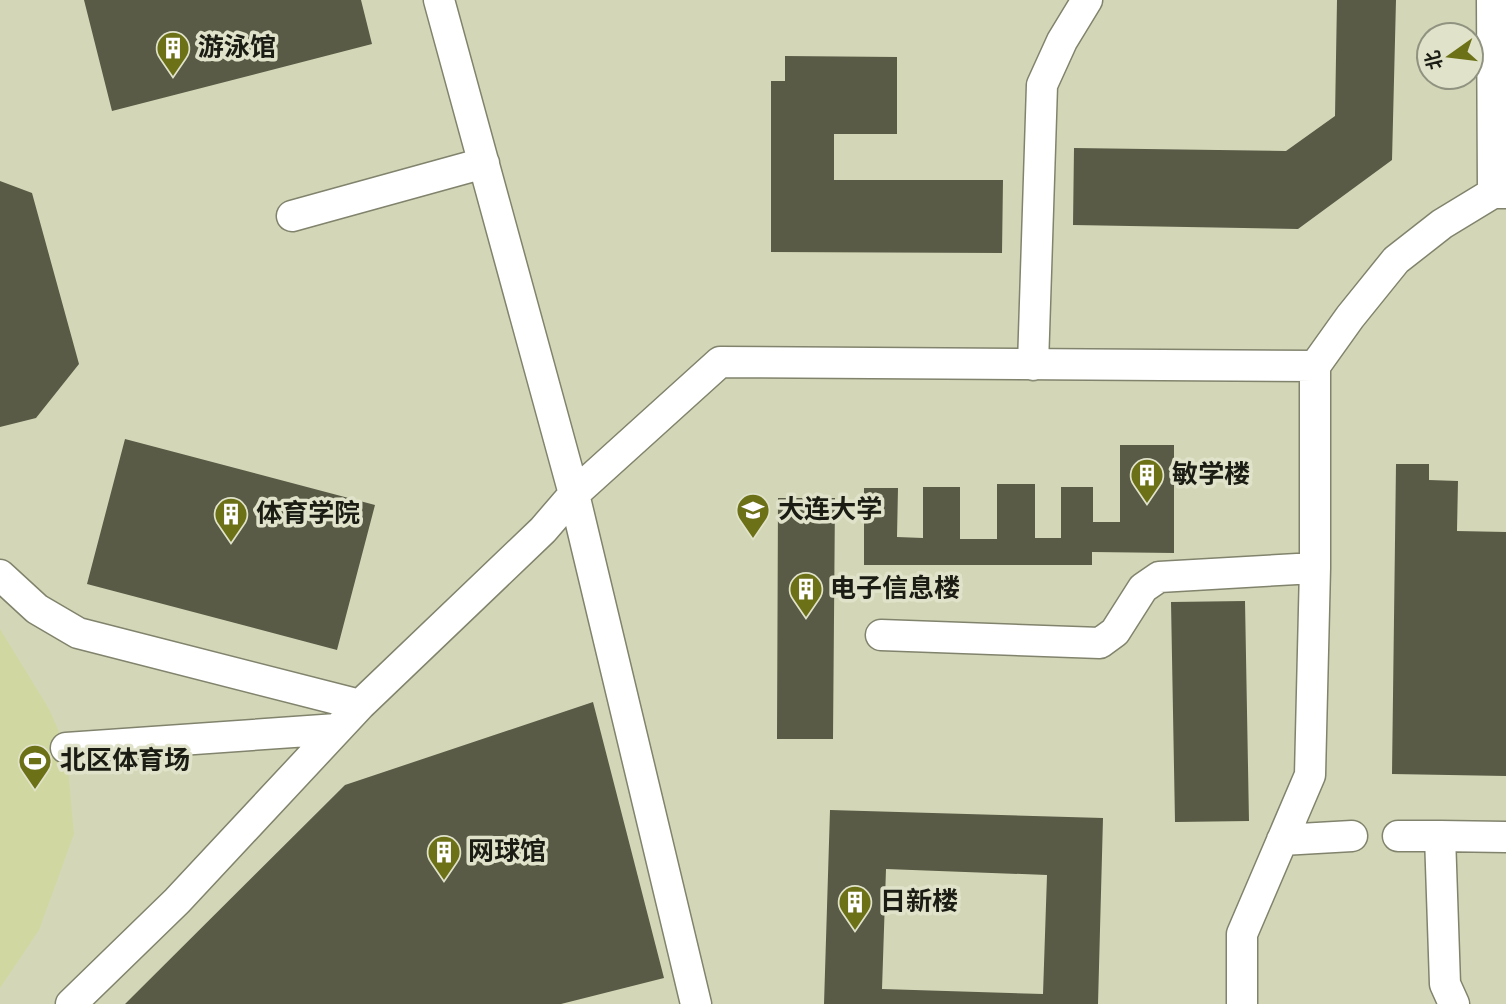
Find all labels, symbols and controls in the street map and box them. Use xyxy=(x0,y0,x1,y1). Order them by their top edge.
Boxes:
north arrow xyxy=(1415,21,1485,91)
building icon: 游泳馆 xyxy=(154,29,192,78)
place label: 游泳馆 xyxy=(198,32,276,64)
text: 北 xyxy=(1421,48,1448,72)
building icon: 敏学楼 xyxy=(1128,456,1166,505)
place label: 敏学楼 xyxy=(1172,459,1250,491)
school or university icon: 大连大学 xyxy=(734,491,772,540)
place label: 大连大学 xyxy=(778,494,882,526)
building icon: 体育学院 xyxy=(212,495,250,544)
place label: 体育学院 xyxy=(256,498,360,530)
building icon: 电子信息楼 xyxy=(787,570,825,619)
place label: 电子信息楼 xyxy=(830,573,960,605)
sports icon: 北区体育场 xyxy=(16,742,54,791)
place label: 北区体育场 xyxy=(60,745,190,777)
building icon: 网球馆 xyxy=(425,833,463,882)
place label: 网球馆 xyxy=(468,836,546,868)
building icon: 日新楼 xyxy=(836,883,874,932)
place label: 日新楼 xyxy=(880,886,958,918)

